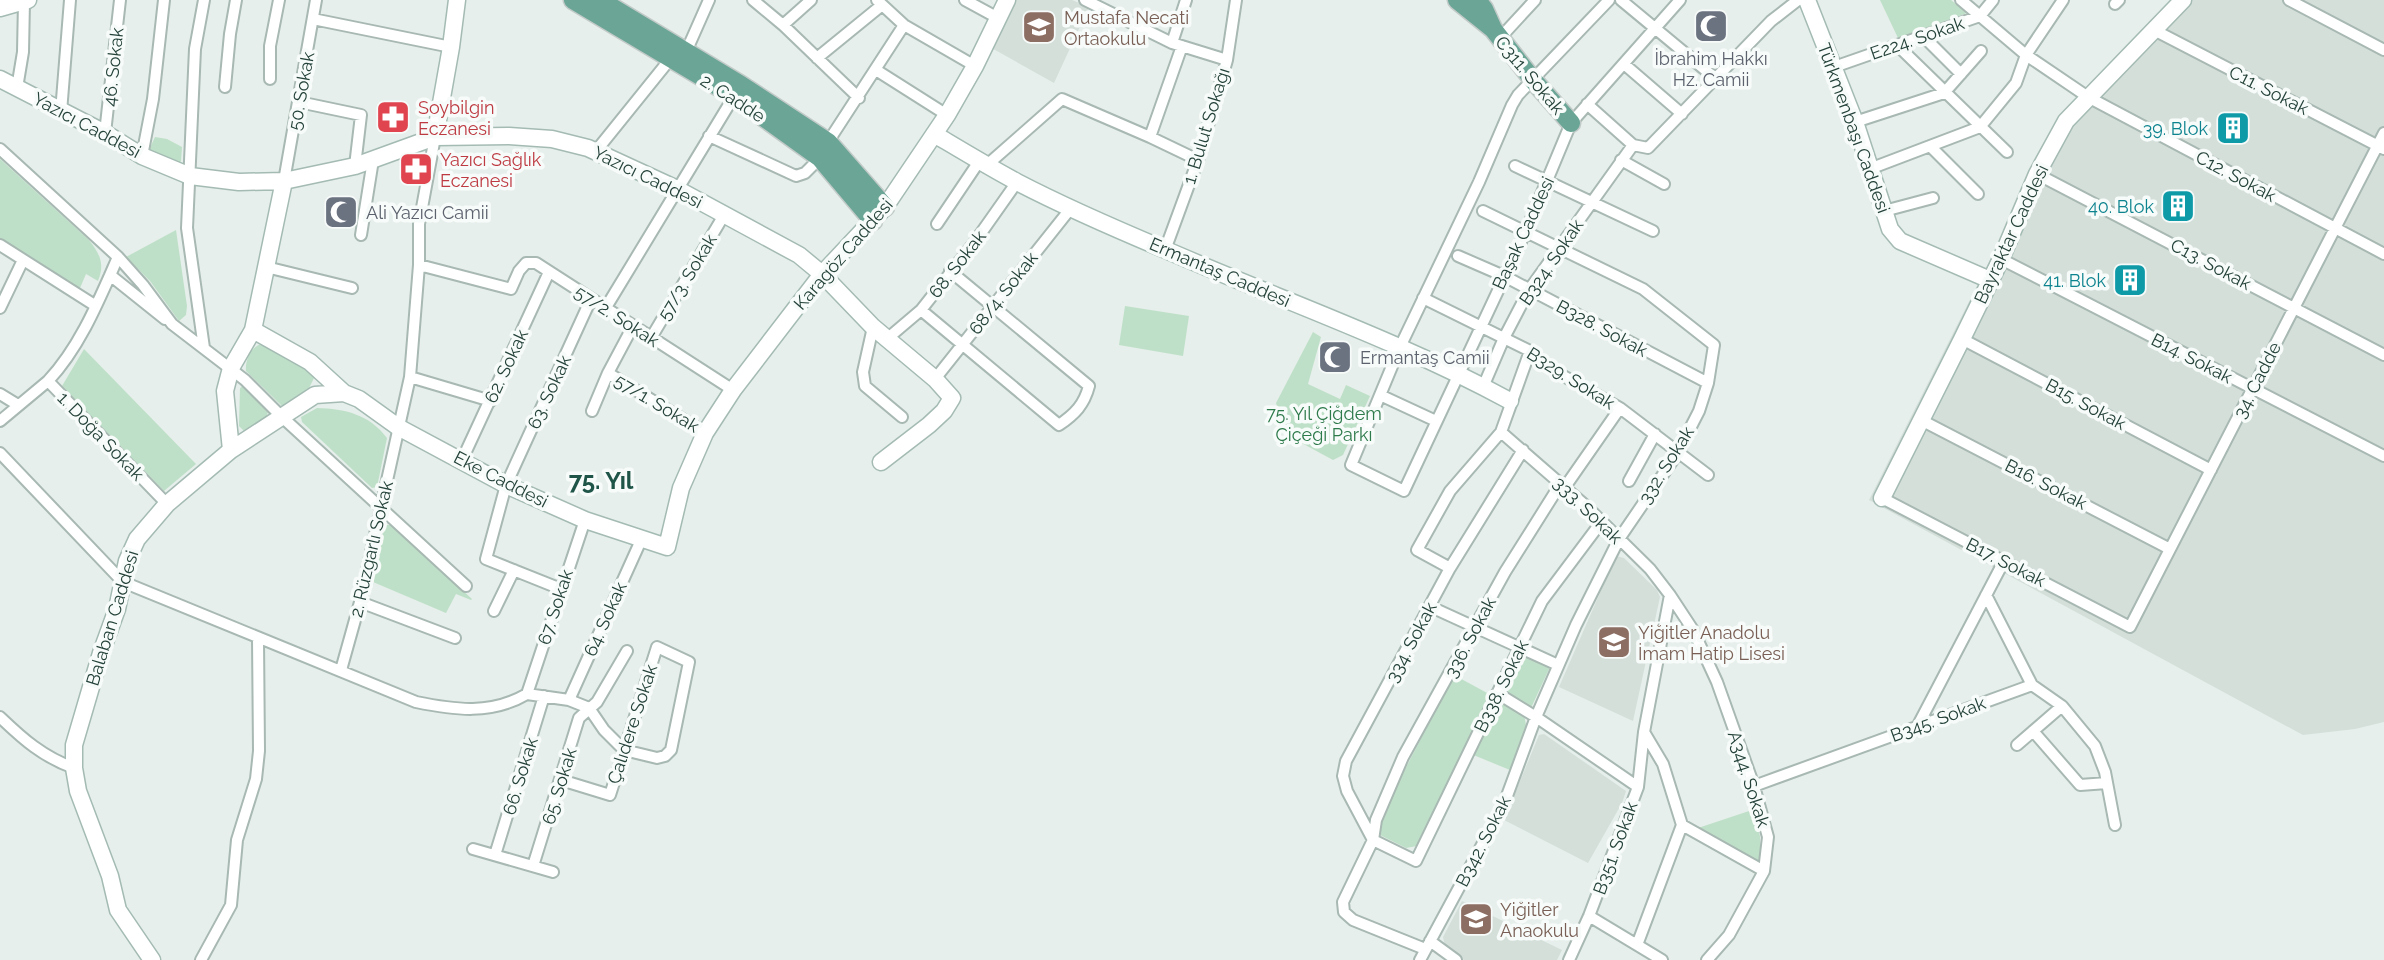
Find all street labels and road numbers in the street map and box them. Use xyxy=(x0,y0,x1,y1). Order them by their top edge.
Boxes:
street label: E224. Sokak xyxy=(1867,12,1967,64)
street label: 46. Sokak xyxy=(98,26,128,107)
street label: C311. Sokak xyxy=(1491,32,1569,119)
street label: Türkmenbaşı Caddesi xyxy=(1813,40,1895,216)
street label: 50. Sokak xyxy=(284,50,318,132)
street label: C11. Sokak xyxy=(2226,61,2313,119)
street label: 1. Bulut Sokağı xyxy=(1178,65,1234,187)
street label: 2. Cadde xyxy=(697,69,769,127)
street label: Yazıcı Caddesi xyxy=(30,88,144,162)
street label: Yazıcı Caddesi xyxy=(590,142,706,212)
street label: C12. Sokak xyxy=(2192,146,2280,206)
street label: Bayraktar Caddesi xyxy=(1970,161,2052,307)
street label: Başak Caddesi xyxy=(1488,173,1558,293)
street label: Karagöz Caddesi xyxy=(789,194,897,314)
street label: B324. Sokak xyxy=(1515,215,1588,309)
street label: 68. Sokak xyxy=(924,226,990,302)
street label: 57/3. Sokak xyxy=(653,230,721,324)
street label: Ermantaş Caddesi xyxy=(1146,233,1294,311)
street label: C13. Sokak xyxy=(2167,234,2255,294)
street label: 68/4. Sokak xyxy=(964,247,1042,339)
street label: 57/2. Sokak xyxy=(571,281,664,351)
street label: B328. Sokak xyxy=(1553,295,1652,361)
street label: 62. Sokak xyxy=(480,325,532,406)
street label: B14. Sokak xyxy=(2148,329,2236,388)
street label: 34. Cadde xyxy=(2229,338,2285,422)
street label: B329. Sokak xyxy=(1523,343,1619,414)
street label: 63. Sokak xyxy=(523,351,575,432)
street label: 57/1. Sokak xyxy=(611,370,704,437)
street label: B15. Sokak xyxy=(2042,374,2130,434)
street label: 1. Doğa Sokak xyxy=(53,387,149,485)
street label: 332. Sokak xyxy=(1634,422,1698,507)
street label: Eke Caddesi xyxy=(450,446,552,512)
street label: B16. Sokak xyxy=(2002,454,2091,514)
street label: 333. Sokak xyxy=(1549,472,1627,548)
street label: 2. Rüzgarlı Sokak xyxy=(345,478,397,619)
street label: B17. Sokak xyxy=(1963,533,2050,591)
street label: Balaban Caddesi xyxy=(81,548,143,688)
street label: 67. Sokak xyxy=(533,566,577,647)
street label: 64. Sokak xyxy=(579,578,631,659)
street label: 336. Sokak xyxy=(1440,593,1500,681)
street label: 334. Sokak xyxy=(1381,598,1441,686)
street label: B338. Sokak xyxy=(1470,636,1533,736)
street label: Çalıdere Sokak xyxy=(603,661,661,786)
street label: B345. Sokak xyxy=(1888,692,1989,746)
street label: A344. Sokak xyxy=(1724,728,1775,830)
street label: 66. Sokak xyxy=(498,734,542,817)
street label: 65. Sokak xyxy=(537,745,581,827)
street label: B342. Sokak xyxy=(1451,792,1515,890)
street label: B351. Sokak xyxy=(1588,798,1642,897)

